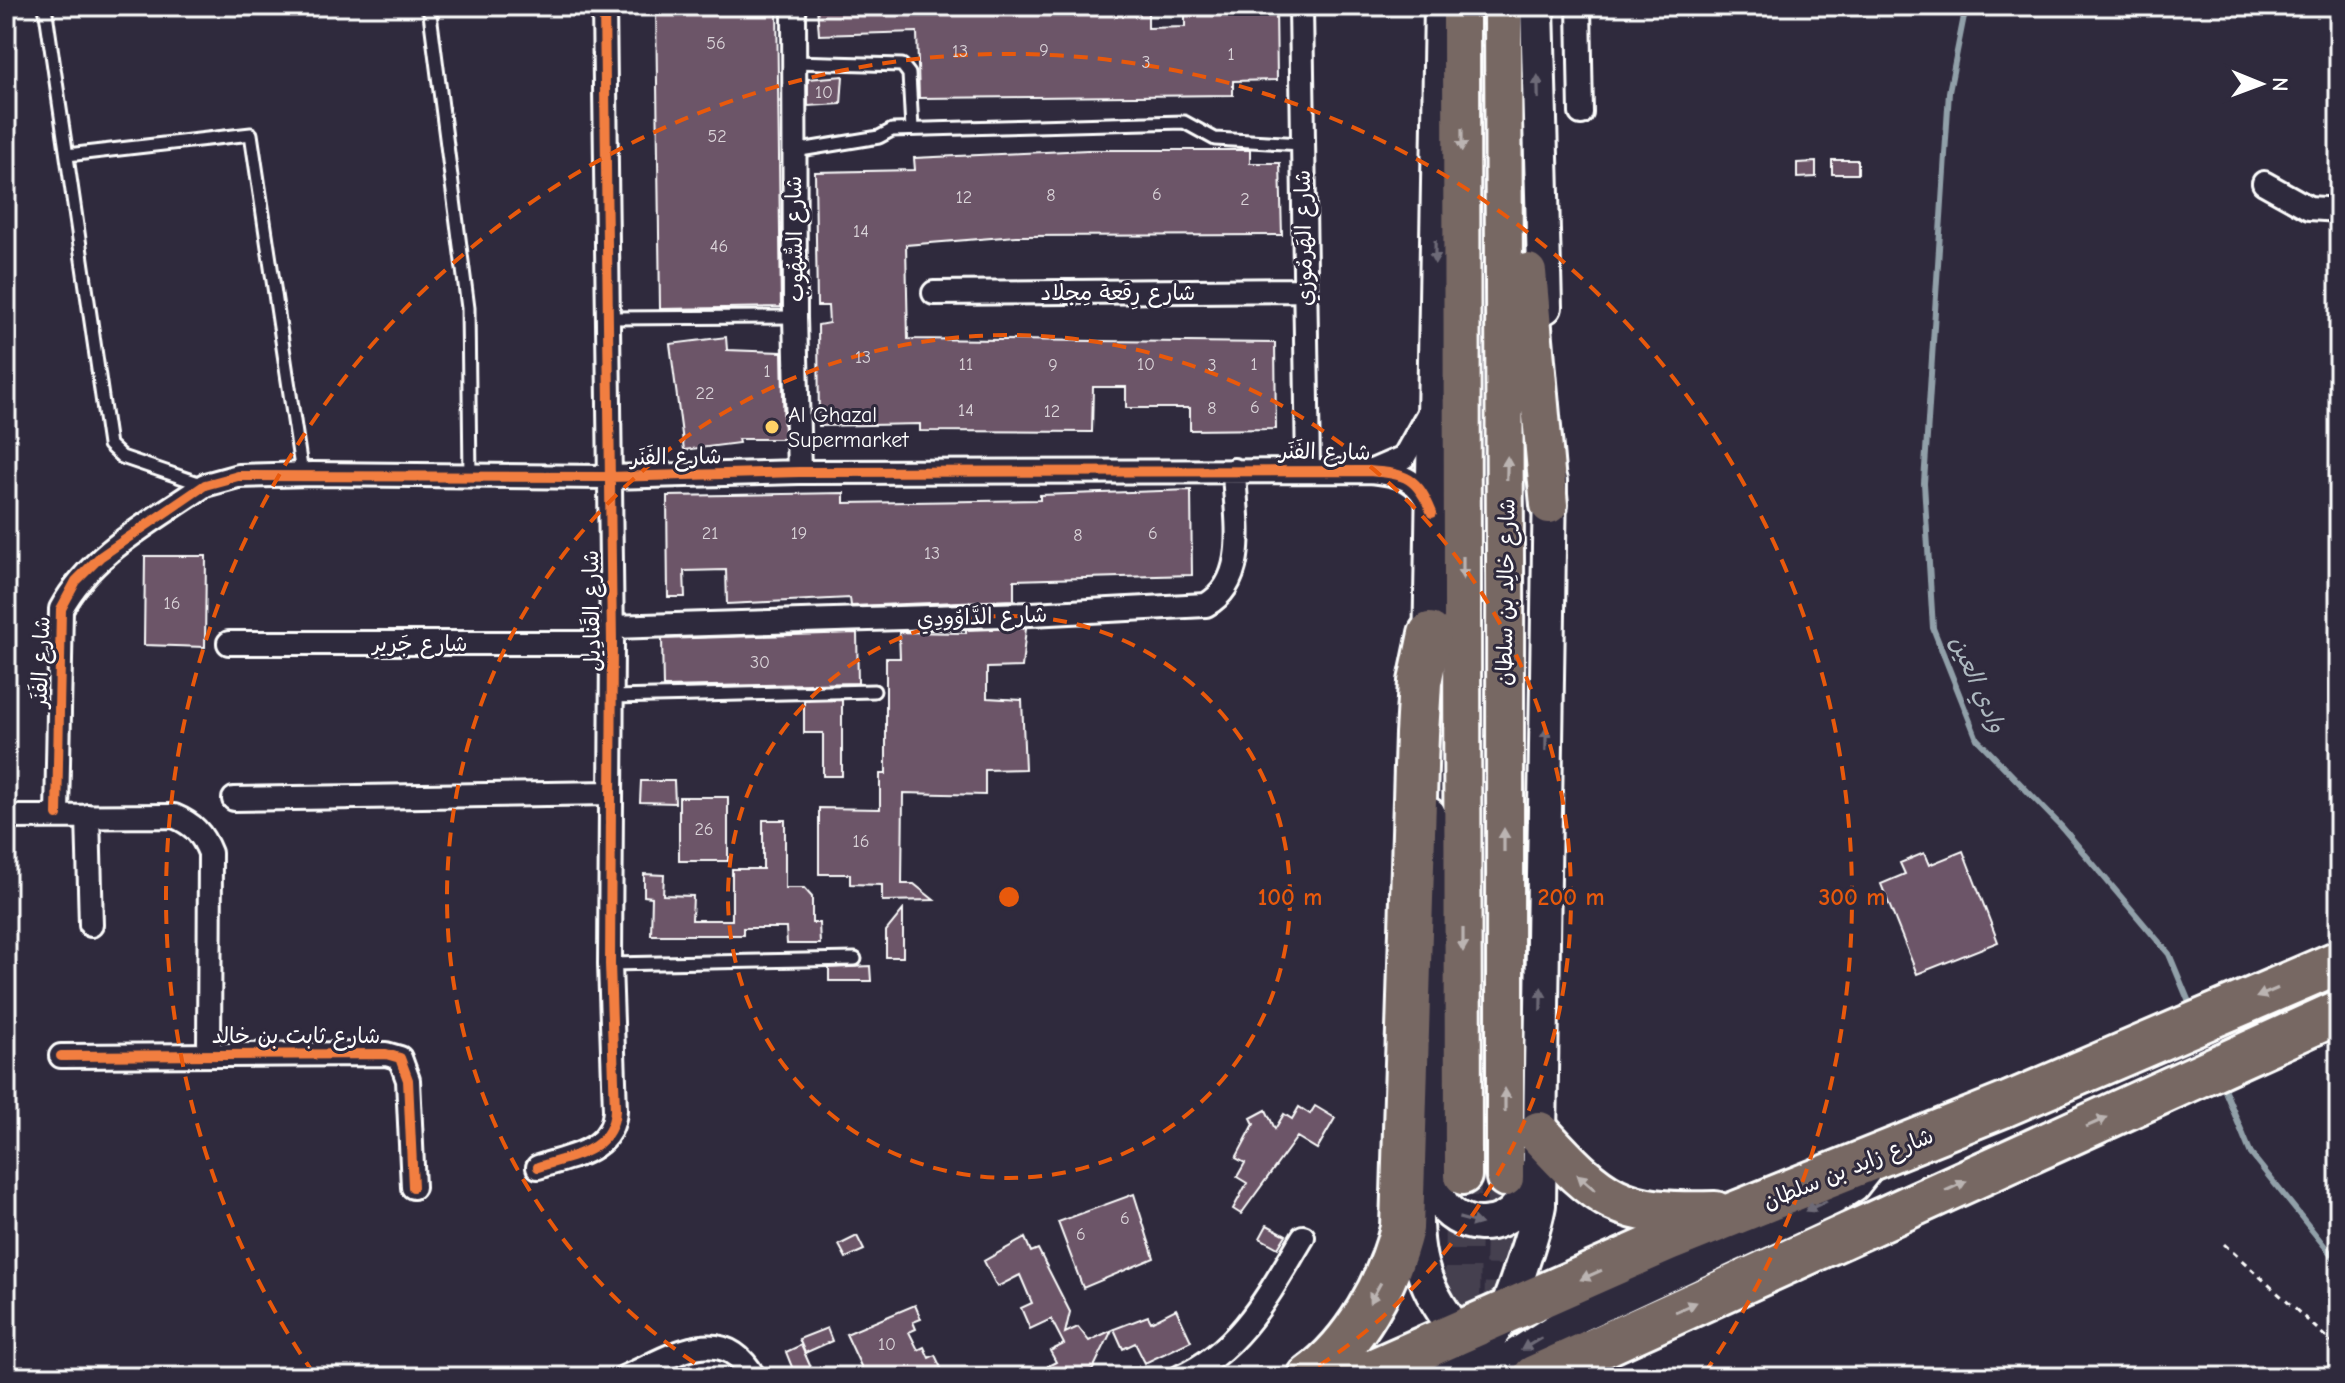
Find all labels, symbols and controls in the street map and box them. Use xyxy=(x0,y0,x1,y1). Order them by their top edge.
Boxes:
house number: 56 xyxy=(706,33,726,54)
house number: 9 xyxy=(1039,40,1049,61)
house number: 13 xyxy=(952,41,968,62)
house number: 1 xyxy=(1227,44,1235,65)
north arrow xyxy=(2221,44,2301,124)
house number: 3 xyxy=(1141,52,1151,73)
one-way arrow xyxy=(1532,74,1544,99)
text: N xyxy=(2267,77,2293,92)
house number: 10 xyxy=(815,82,833,103)
house number: 52 xyxy=(707,126,727,147)
one-way arrow xyxy=(1456,128,1468,153)
street label: شارع الهَرمُوزي xyxy=(1290,170,1321,306)
street label: شارع السُّهُوب xyxy=(781,176,811,302)
house number: 6 xyxy=(1152,184,1162,205)
house number: 8 xyxy=(1046,185,1056,206)
house number: 12 xyxy=(956,187,972,208)
house number: 2 xyxy=(1240,189,1250,210)
house number: 14 xyxy=(853,221,869,242)
house number: 46 xyxy=(710,236,728,257)
one-way arrow xyxy=(1429,240,1442,265)
street label: شارع رِقعة مِجلاد xyxy=(1041,280,1195,310)
house number: 13 xyxy=(855,347,871,368)
house number: 11 xyxy=(959,354,973,375)
house number: 10 xyxy=(1137,354,1155,375)
house number: 1 xyxy=(1250,354,1258,375)
house number: 9 xyxy=(1048,355,1058,376)
house number: 3 xyxy=(1207,355,1217,376)
house number: 1 xyxy=(763,361,771,382)
house number: 22 xyxy=(696,383,714,404)
house number: 6 xyxy=(1250,397,1260,418)
house number: 8 xyxy=(1207,398,1217,419)
house number: 14 xyxy=(958,400,974,421)
house number: 12 xyxy=(1044,401,1060,422)
place label: Al Ghazal Supermarket xyxy=(788,402,909,453)
marker: Al Ghazal Supermarket xyxy=(763,418,781,436)
street label: شارع الفَنَر xyxy=(1277,437,1371,468)
street label: شارع الفَنَر xyxy=(628,442,722,473)
one-way arrow xyxy=(1501,455,1513,480)
street label: شارع خالِد بن سلطان xyxy=(1491,498,1523,686)
house number: 21 xyxy=(702,523,718,544)
house number: 19 xyxy=(791,523,807,544)
house number: 6 xyxy=(1148,523,1158,544)
house number: 8 xyxy=(1073,525,1083,546)
house number: 13 xyxy=(924,543,940,564)
street label: شارع القَنادِيل xyxy=(577,550,608,672)
one-way arrow xyxy=(1457,556,1469,581)
house number: 16 xyxy=(164,593,180,614)
street label: شارع الدَّاوُودِي xyxy=(916,601,1048,635)
street label: شارع الفَنَر xyxy=(25,616,58,710)
street label: شارع جَرير xyxy=(370,631,468,659)
water label: وادي العين xyxy=(1941,631,2012,738)
house number: 30 xyxy=(750,652,770,673)
one-way arrow xyxy=(1539,726,1552,751)
house number: 26 xyxy=(694,819,714,840)
one-way arrow xyxy=(1498,827,1510,852)
house number: 16 xyxy=(853,831,869,852)
centre of rings xyxy=(995,883,1023,911)
text: 100 m xyxy=(1258,883,1322,911)
text: 200 m xyxy=(1537,883,1605,911)
text: 300 m xyxy=(1819,883,1885,911)
one-way arrow xyxy=(1457,928,1469,953)
one-way arrow xyxy=(1535,986,1548,1011)
one-way arrow xyxy=(2255,987,2279,1000)
street label: شارع ثابت بن خالد xyxy=(212,1023,380,1051)
one-way arrow xyxy=(1499,1087,1511,1112)
one-way arrow xyxy=(2086,1115,2109,1129)
street label: شارع زايد بن سلطان xyxy=(1759,1123,1938,1217)
one-way arrow xyxy=(1577,1174,1597,1191)
one-way arrow xyxy=(1944,1179,1968,1193)
one-way arrow xyxy=(1804,1199,1827,1213)
house number: 6 xyxy=(1120,1208,1130,1229)
one-way arrow xyxy=(1457,1215,1482,1227)
house number: 6 xyxy=(1076,1224,1086,1245)
one-way arrow xyxy=(1579,1268,1603,1282)
one-way arrow xyxy=(1368,1282,1382,1304)
one-way arrow xyxy=(1675,1301,1698,1314)
house number: 10 xyxy=(878,1334,896,1355)
one-way arrow xyxy=(1520,1337,1542,1351)

